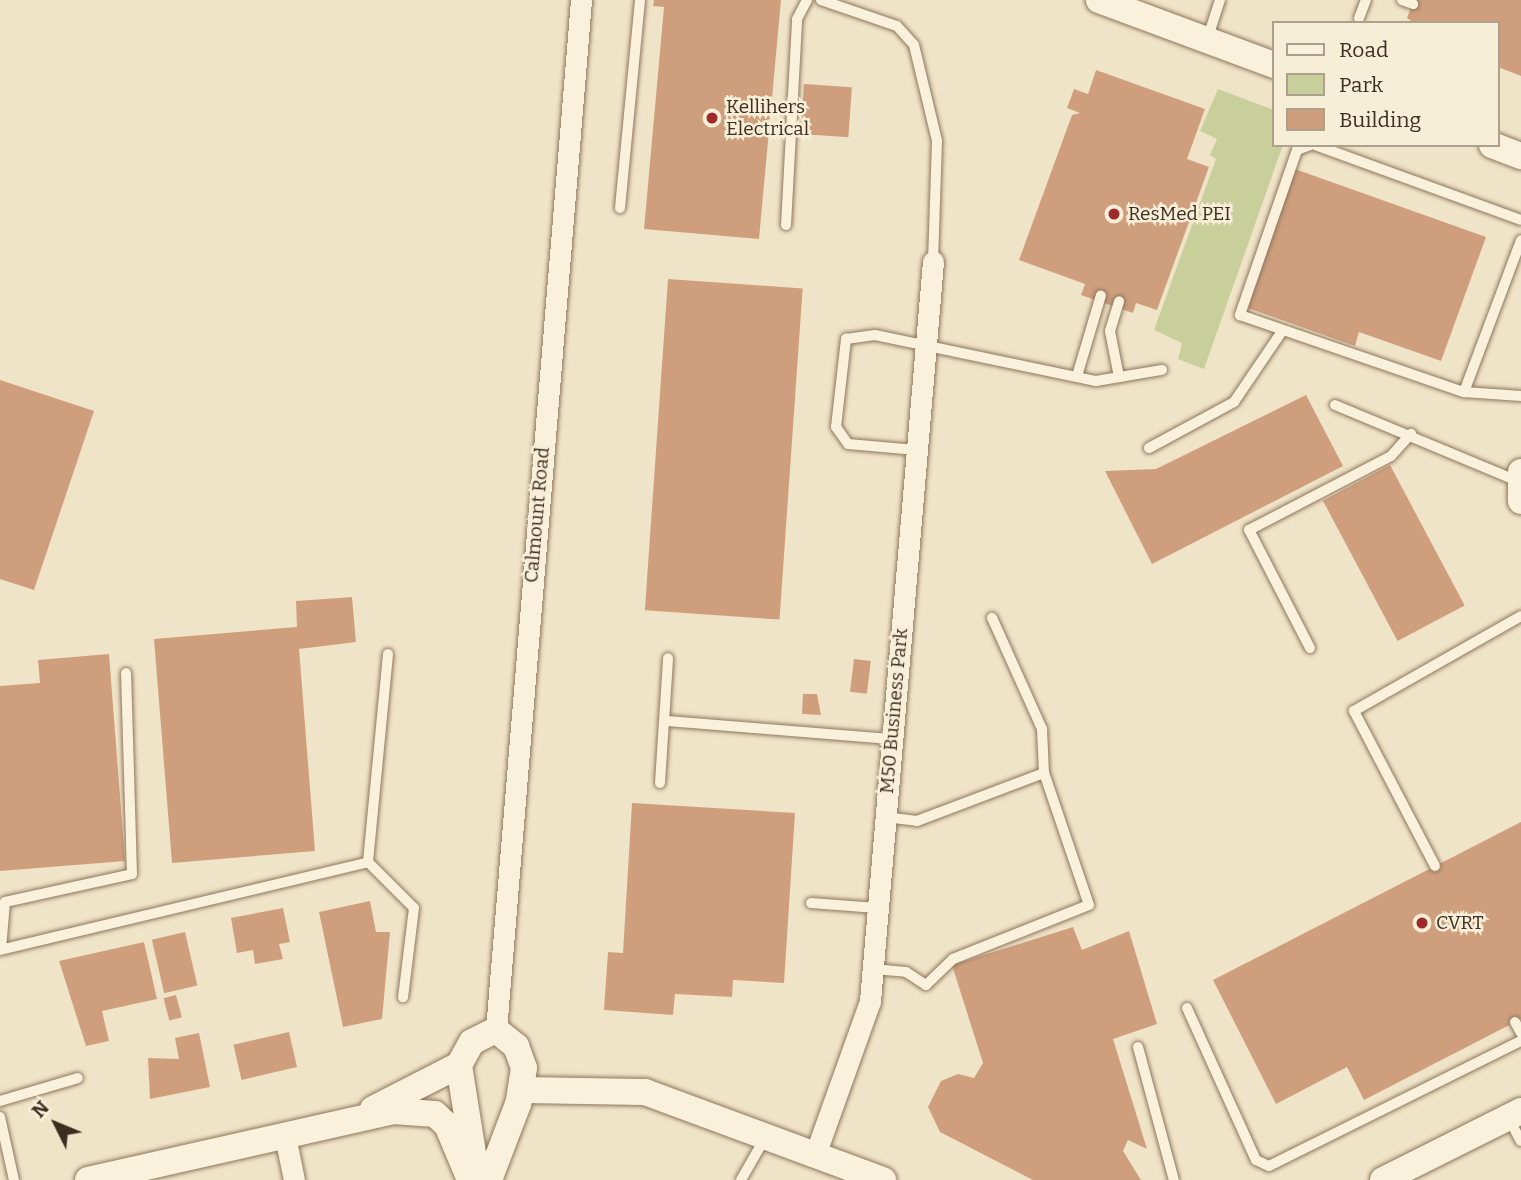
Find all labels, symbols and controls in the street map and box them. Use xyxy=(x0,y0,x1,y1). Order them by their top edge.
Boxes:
legend xyxy=(1272,21,1500,147)
text: Road xyxy=(1339,37,1388,63)
text: Park xyxy=(1339,72,1383,98)
place label: Kellihers Electrical xyxy=(726,96,809,140)
text: Building xyxy=(1339,107,1421,133)
marker: Kellihers Electrical xyxy=(704,110,720,126)
place label: ResMed PEI xyxy=(1128,203,1231,225)
marker: ResMed PEI xyxy=(1106,206,1122,222)
street label: Calmount Road xyxy=(520,446,554,584)
street label: M50 Business Park xyxy=(875,627,913,795)
place label: CVRT xyxy=(1436,912,1484,934)
marker: CVRT xyxy=(1414,915,1430,931)
north arrow xyxy=(21,1089,91,1159)
text: N xyxy=(27,1096,54,1123)

